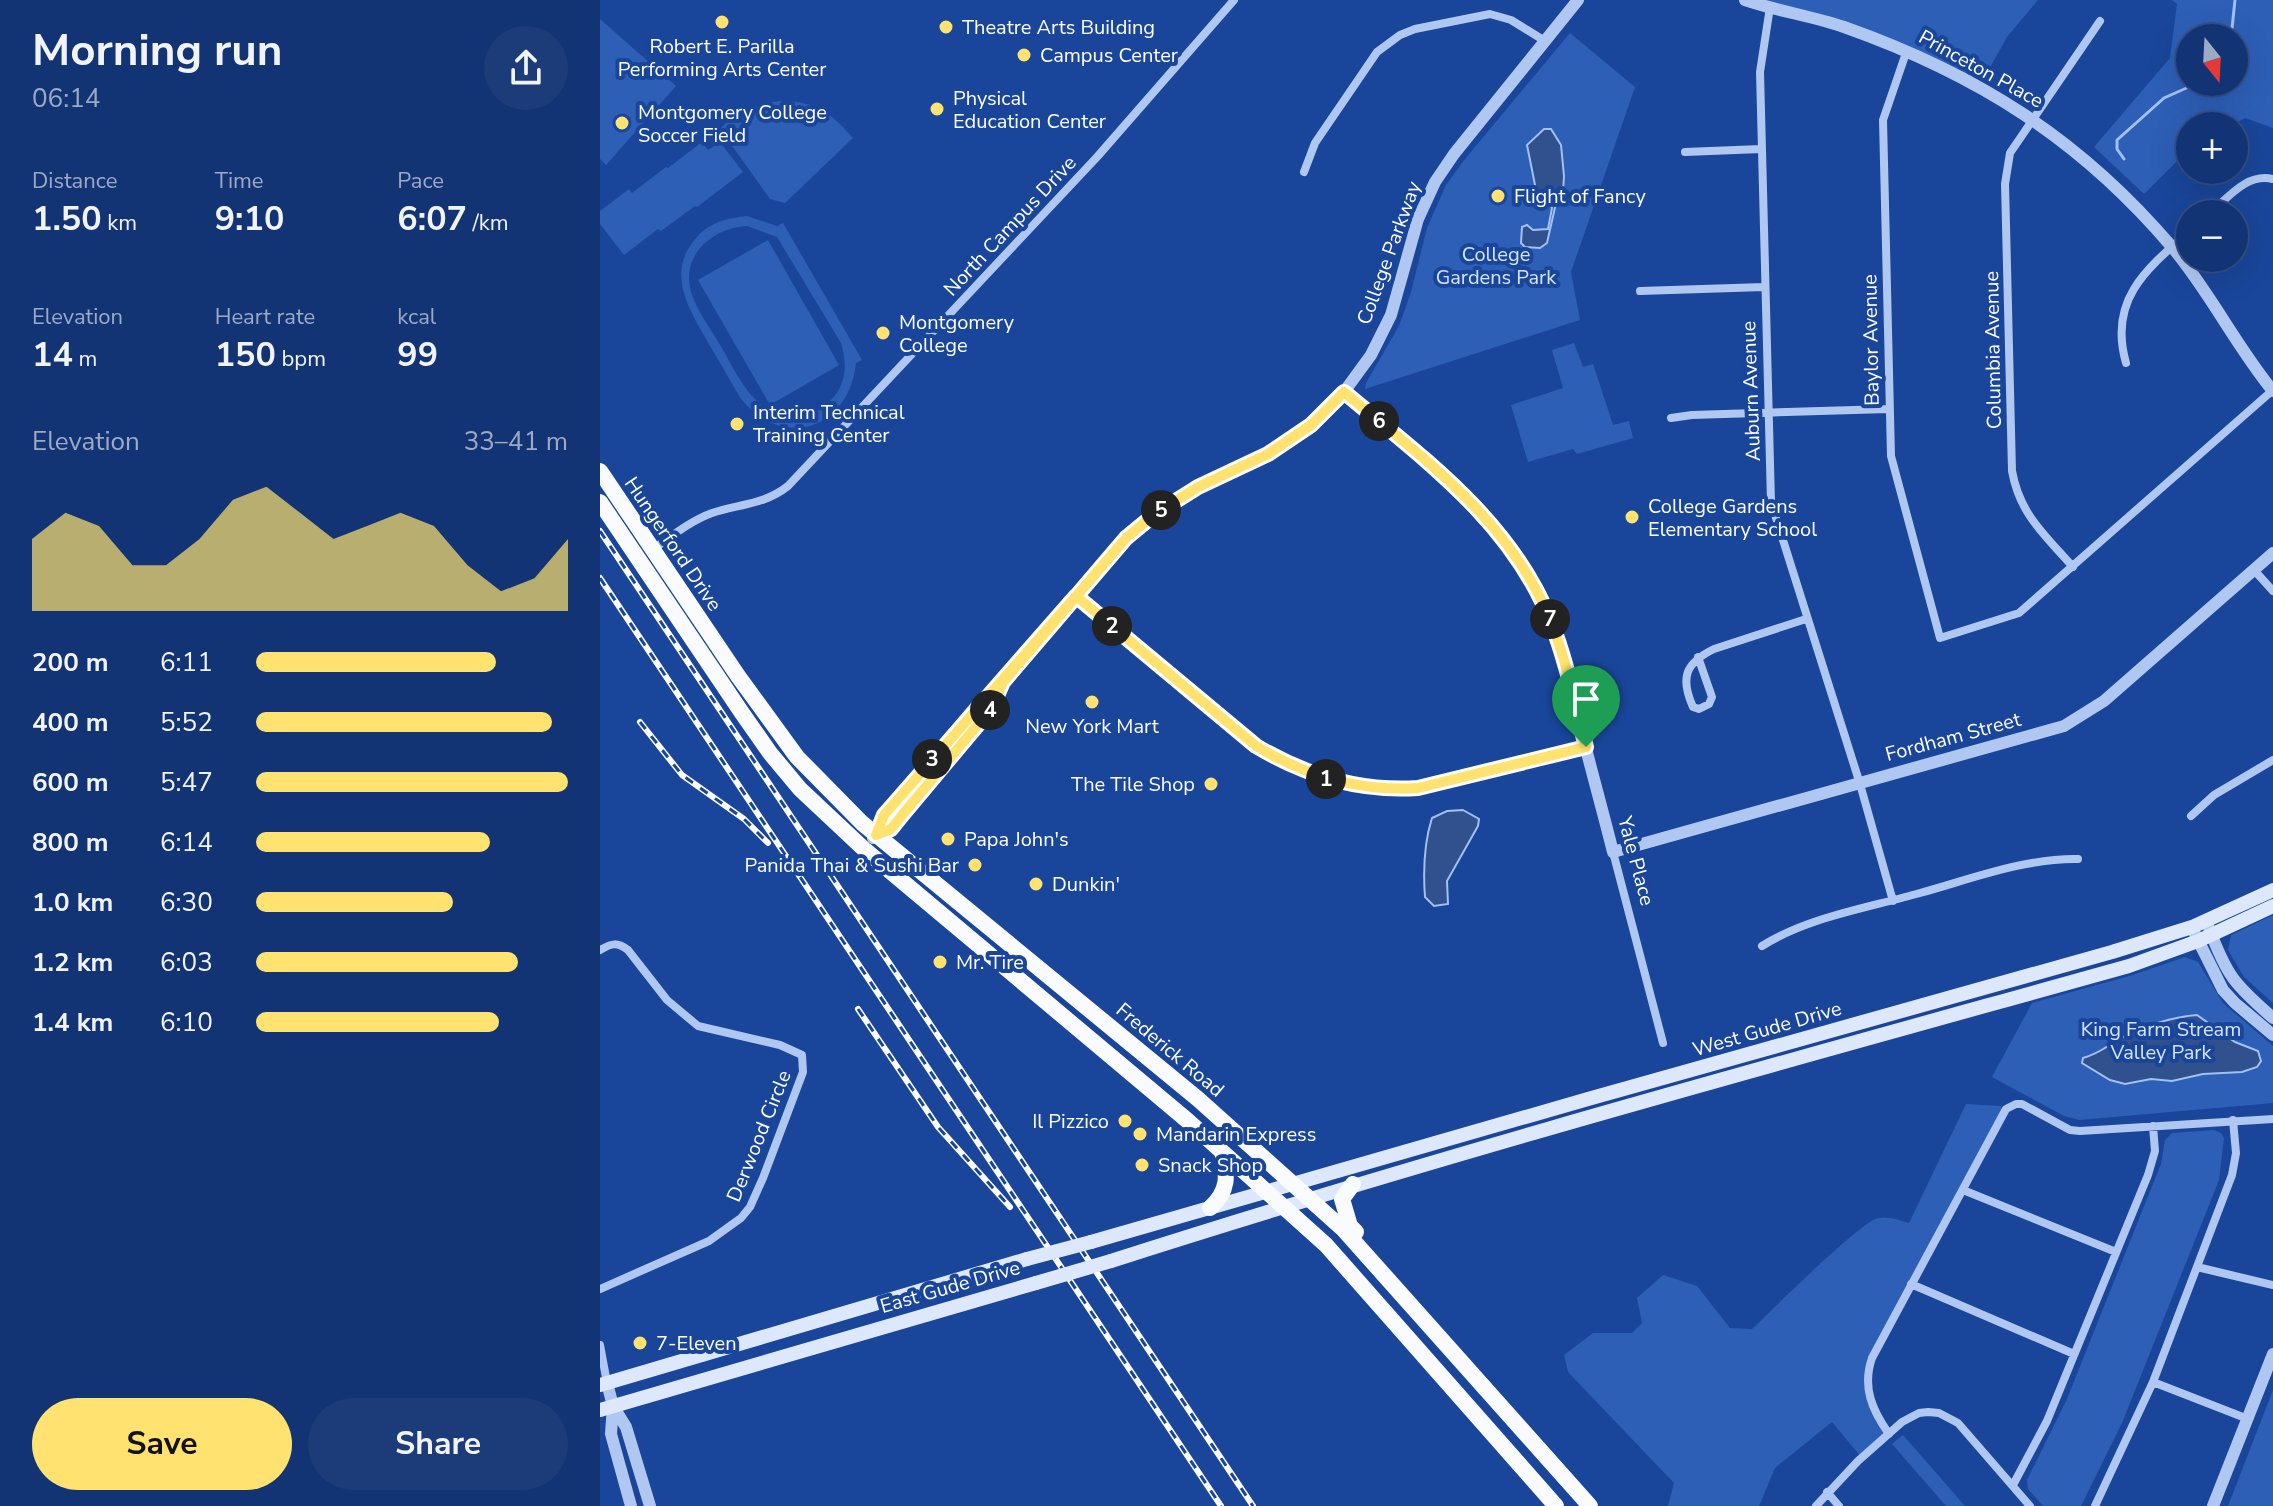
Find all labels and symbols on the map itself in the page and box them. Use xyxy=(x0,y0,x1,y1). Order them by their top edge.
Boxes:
marker: Robert E. Parilla Performing Arts Center xyxy=(713,13,731,31)
place label: Theatre Arts Building xyxy=(962,14,1155,41)
marker: Theatre Arts Building xyxy=(937,18,955,36)
street label: Princeton Place xyxy=(1914,24,2048,114)
north arrow xyxy=(2176,24,2248,96)
place label: Robert E. Parilla Performing Arts Center xyxy=(618,33,826,83)
place label: Campus Center xyxy=(1040,42,1178,69)
marker: Campus Center xyxy=(1015,46,1033,64)
place label: Physical Education Center xyxy=(953,85,1106,135)
place label: Montgomery College Soccer Field xyxy=(638,99,827,149)
marker: Physical Education Center xyxy=(928,100,946,118)
marker: Montgomery College Soccer Field xyxy=(613,114,631,132)
street label: North Campus Drive xyxy=(938,150,1082,302)
street label: College Parkway xyxy=(1351,177,1428,328)
place label: Flight of Fancy xyxy=(1514,183,1646,210)
marker: Flight of Fancy xyxy=(1489,187,1507,205)
park label: College Gardens Park xyxy=(1436,241,1557,291)
street label: Columbia Avenue xyxy=(1978,271,2008,429)
street label: Baylor Avenue xyxy=(1856,274,1886,406)
place label: Montgomery College xyxy=(899,309,1015,359)
street label: Auburn Avenue xyxy=(1735,320,1767,462)
marker: Montgomery College xyxy=(874,324,892,342)
place label: Interim Technical Training Center xyxy=(753,399,905,449)
pin: 6 xyxy=(1359,401,1399,441)
marker: Interim Technical Training Center xyxy=(728,415,746,433)
street label: Hungerford Drive xyxy=(618,472,728,616)
pin: 5 xyxy=(1141,490,1181,530)
place label: College Gardens Elementary School xyxy=(1648,493,1817,543)
marker: College Gardens Elementary School xyxy=(1623,508,1641,526)
pin: 7 xyxy=(1530,599,1570,639)
pin: 2 xyxy=(1092,606,1132,646)
pin xyxy=(1552,665,1620,747)
pin: 4 xyxy=(970,690,1010,730)
marker: New York Mart xyxy=(1083,693,1101,711)
street label: Fordham Street xyxy=(1882,706,2025,768)
place label: New York Mart xyxy=(1025,713,1160,740)
pin: 3 xyxy=(912,739,952,779)
pin: 1 xyxy=(1306,759,1346,799)
place label: The Tile Shop xyxy=(1071,771,1195,798)
marker: The Tile Shop xyxy=(1202,775,1220,793)
street label: Yale Place xyxy=(1611,812,1661,909)
place label: Papa John's xyxy=(964,826,1069,853)
marker: Papa John's xyxy=(939,830,957,848)
place label: Panida Thai & Sushi Bar xyxy=(744,852,959,879)
marker: Panida Thai & Sushi Bar xyxy=(966,856,984,874)
place label: Dunkin' xyxy=(1052,871,1120,898)
marker: Dunkin' xyxy=(1027,875,1045,893)
place label: Mr. Tire xyxy=(956,949,1024,976)
marker: Mr. Tire xyxy=(931,953,949,971)
street label: West Gude Drive xyxy=(1689,995,1845,1063)
street label: Frederick Road xyxy=(1110,997,1230,1103)
park label: King Farm Stream Valley Park xyxy=(2081,1016,2241,1066)
street label: Derwood Circle xyxy=(720,1066,798,1206)
place label: Il Pizzico xyxy=(1032,1108,1109,1135)
marker: Il Pizzico xyxy=(1116,1112,1134,1130)
place label: Mandarin Express xyxy=(1156,1121,1316,1148)
marker: Mandarin Express xyxy=(1131,1125,1149,1143)
place label: Snack Shop xyxy=(1158,1152,1263,1179)
marker: Snack Shop xyxy=(1133,1156,1151,1174)
street label: East Gude Drive xyxy=(877,1254,1023,1320)
place label: 7-Eleven xyxy=(656,1330,737,1357)
marker: 7-Eleven xyxy=(631,1334,649,1352)

